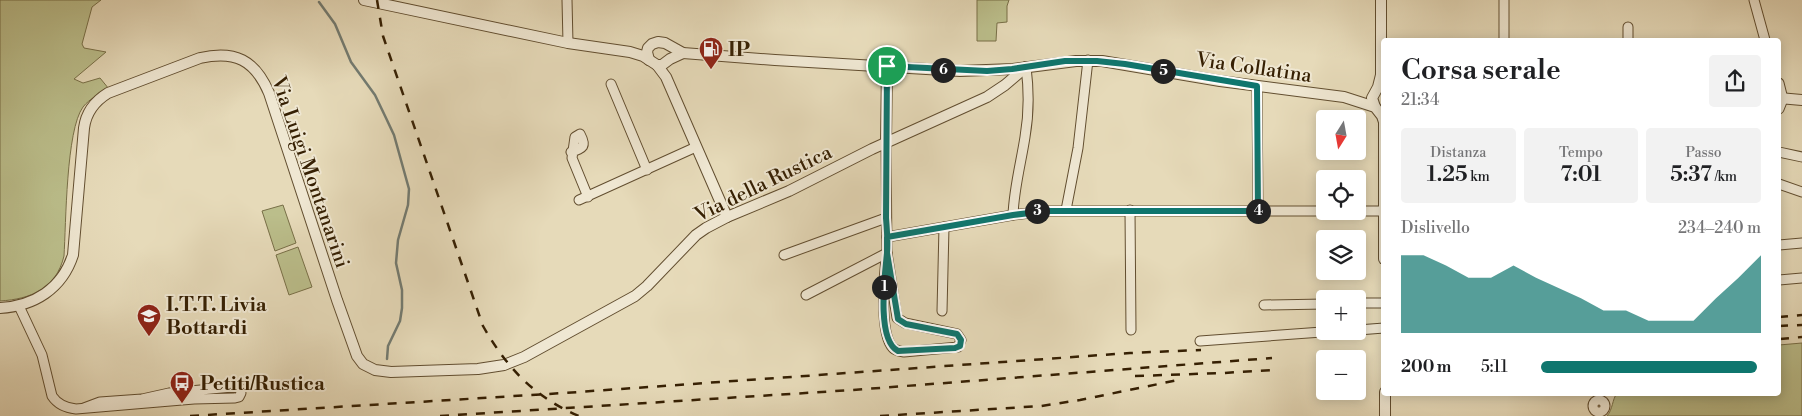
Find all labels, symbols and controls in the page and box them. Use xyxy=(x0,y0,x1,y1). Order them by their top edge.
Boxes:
fuel station icon: IP xyxy=(698,36,724,70)
place label: IP xyxy=(728,38,750,63)
pin xyxy=(866,45,908,87)
street label: Via Collatina xyxy=(1193,48,1314,89)
icon: arrive xyxy=(873,52,901,80)
text: Corsa serale xyxy=(1401,53,1561,88)
button: share xyxy=(1709,55,1761,107)
pin: 6 xyxy=(930,58,956,82)
pin: 5 xyxy=(1150,58,1176,84)
text: 6 xyxy=(939,61,948,79)
text: 5 xyxy=(1159,62,1168,80)
street label: Via Luigi Montanarini xyxy=(265,73,354,272)
text: 21:34 xyxy=(1401,90,1439,110)
north arrow xyxy=(1316,110,1366,160)
map controls xyxy=(1316,110,1366,400)
street label: Via della Rustica xyxy=(690,140,837,229)
text: Distanza xyxy=(1430,144,1486,162)
text: Tempo xyxy=(1559,144,1603,162)
text: Passo xyxy=(1686,144,1722,162)
text: 1.25 xyxy=(1427,162,1467,188)
text: 7:01 xyxy=(1560,162,1602,188)
text: 5:37 xyxy=(1670,162,1712,188)
text: km xyxy=(1467,168,1490,186)
text: /km xyxy=(1712,168,1737,186)
button: locate xyxy=(1316,170,1366,220)
pin: 3 xyxy=(1024,198,1050,224)
pin: 4 xyxy=(1246,198,1270,224)
text: 3 xyxy=(1033,202,1042,220)
text: 4 xyxy=(1254,202,1263,220)
text: Dislivello xyxy=(1401,218,1470,238)
text: 234–240 m xyxy=(1678,218,1761,238)
button: layers xyxy=(1316,230,1366,280)
pin: 1 xyxy=(872,274,896,300)
text: 1 xyxy=(881,278,888,296)
button: + xyxy=(1316,290,1366,340)
place label: I.T.T. Livia Bottardi xyxy=(166,293,267,341)
school or university icon: I.T.T. Livia Bottardi xyxy=(136,303,162,337)
button: − xyxy=(1316,350,1366,400)
text: 200 m xyxy=(1401,357,1451,377)
text: 5:11 xyxy=(1481,357,1508,377)
bus stop icon: Petiti/Rustica xyxy=(169,370,195,404)
place label: Petiti/Rustica xyxy=(200,372,325,397)

